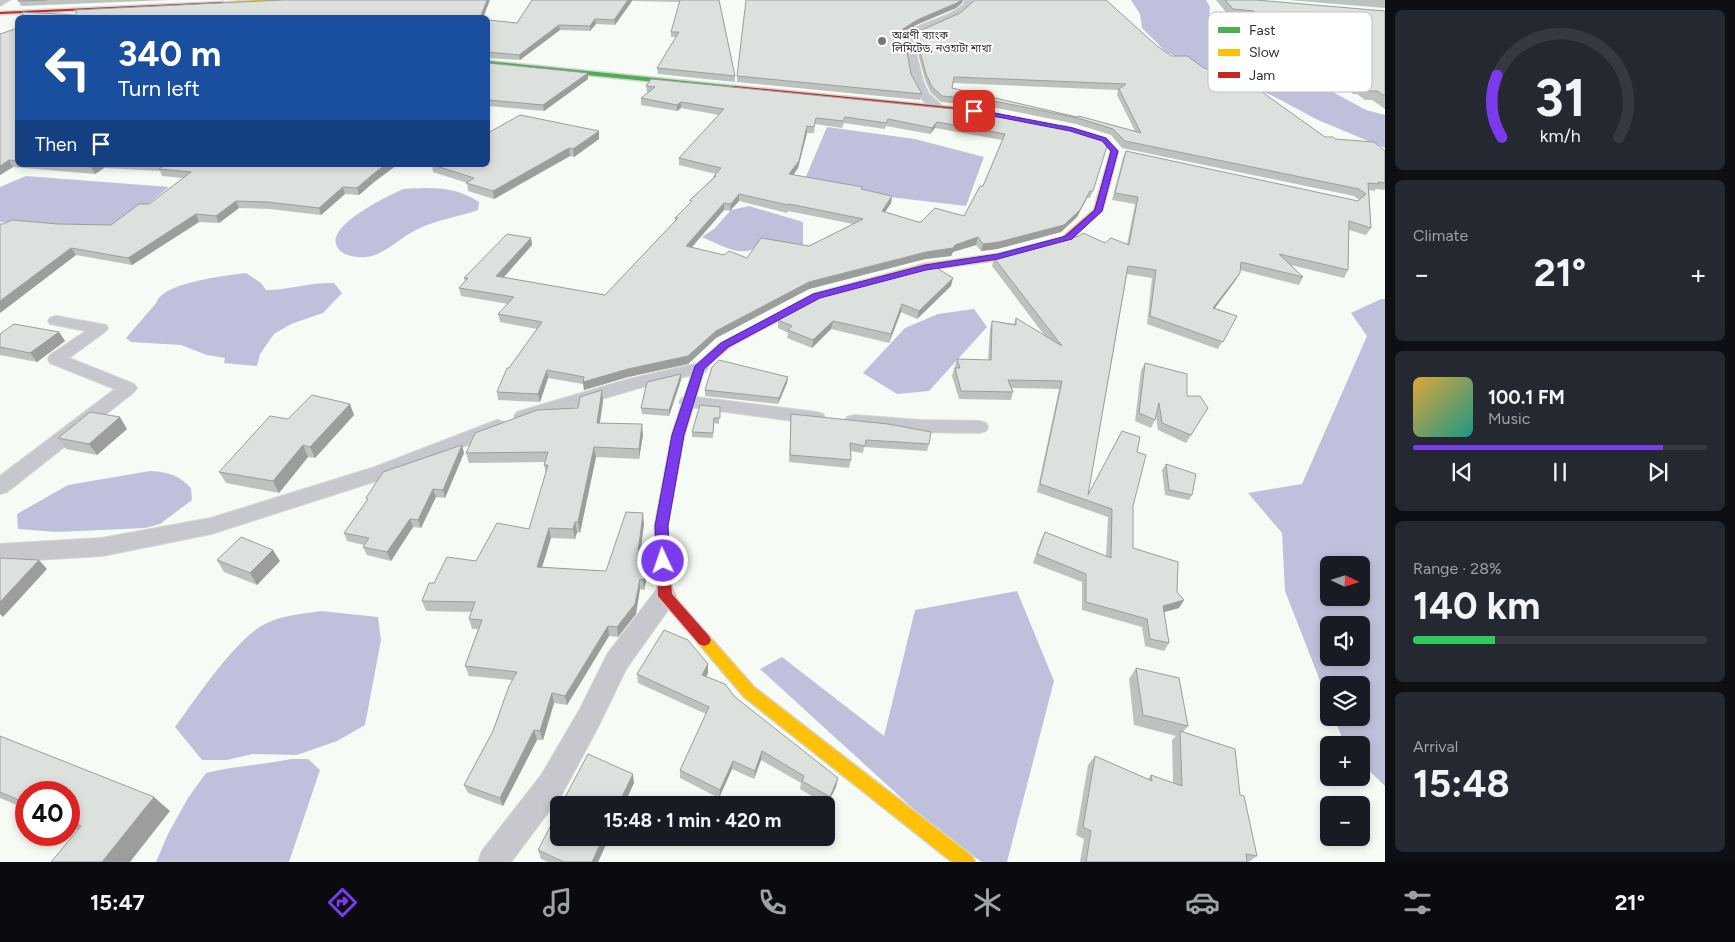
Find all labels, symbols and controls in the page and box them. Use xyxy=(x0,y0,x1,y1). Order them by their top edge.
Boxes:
legend xyxy=(1208,12,1372,92)
text: Fast xyxy=(1249,22,1275,39)
place label: অগ্রণী ব্যাংক লিমিটেড, নওহাটা শাখা xyxy=(891,29,993,55)
text: 340 m xyxy=(118,33,221,75)
icon: left xyxy=(35,35,100,100)
marker: অগ্রণী ব্যাংক লিমিটেড, নওহাটা শাখা xyxy=(876,35,888,47)
text: Slow xyxy=(1249,44,1280,61)
text: Jam xyxy=(1249,67,1275,84)
text: 31 xyxy=(1535,67,1585,129)
text: Turn left xyxy=(118,75,200,102)
pin xyxy=(953,90,995,132)
icon: arrive xyxy=(960,97,988,125)
text: km/h xyxy=(1540,125,1580,146)
icon: arrive xyxy=(87,130,115,158)
text: Then xyxy=(35,133,77,156)
text: Climate xyxy=(1413,226,1468,245)
text: 21° xyxy=(1534,250,1586,296)
text: − xyxy=(1413,257,1430,291)
text: + xyxy=(1690,257,1707,291)
text: 100.1 FM xyxy=(1488,386,1565,409)
text: Music xyxy=(1488,409,1530,428)
icon: previous xyxy=(1448,458,1476,486)
icon: pause xyxy=(1546,458,1574,486)
icon: next xyxy=(1644,458,1672,486)
position arrow xyxy=(636,534,688,586)
north arrow xyxy=(1320,556,1370,606)
map controls xyxy=(1320,556,1370,846)
text: Range · 28% xyxy=(1413,559,1502,578)
text: 140 km xyxy=(1413,583,1540,629)
button: sound xyxy=(1320,616,1370,666)
button: layers xyxy=(1320,676,1370,726)
button: + xyxy=(1320,736,1370,786)
text: Arrival xyxy=(1413,737,1458,756)
text: 15:48 xyxy=(1413,761,1510,807)
speed limit sign: 40 xyxy=(15,781,80,846)
button: − xyxy=(1320,796,1370,846)
text: 15:48 · 1 min · 420 m xyxy=(604,809,781,832)
icon: directions xyxy=(325,885,360,920)
icon: music xyxy=(540,885,575,920)
icon: phone xyxy=(755,885,790,920)
icon: climate xyxy=(970,885,1005,920)
icon: car xyxy=(1185,885,1220,920)
icon: filters xyxy=(1400,885,1435,920)
text: 15:47 xyxy=(90,889,145,916)
text: 21° xyxy=(1615,889,1645,916)

